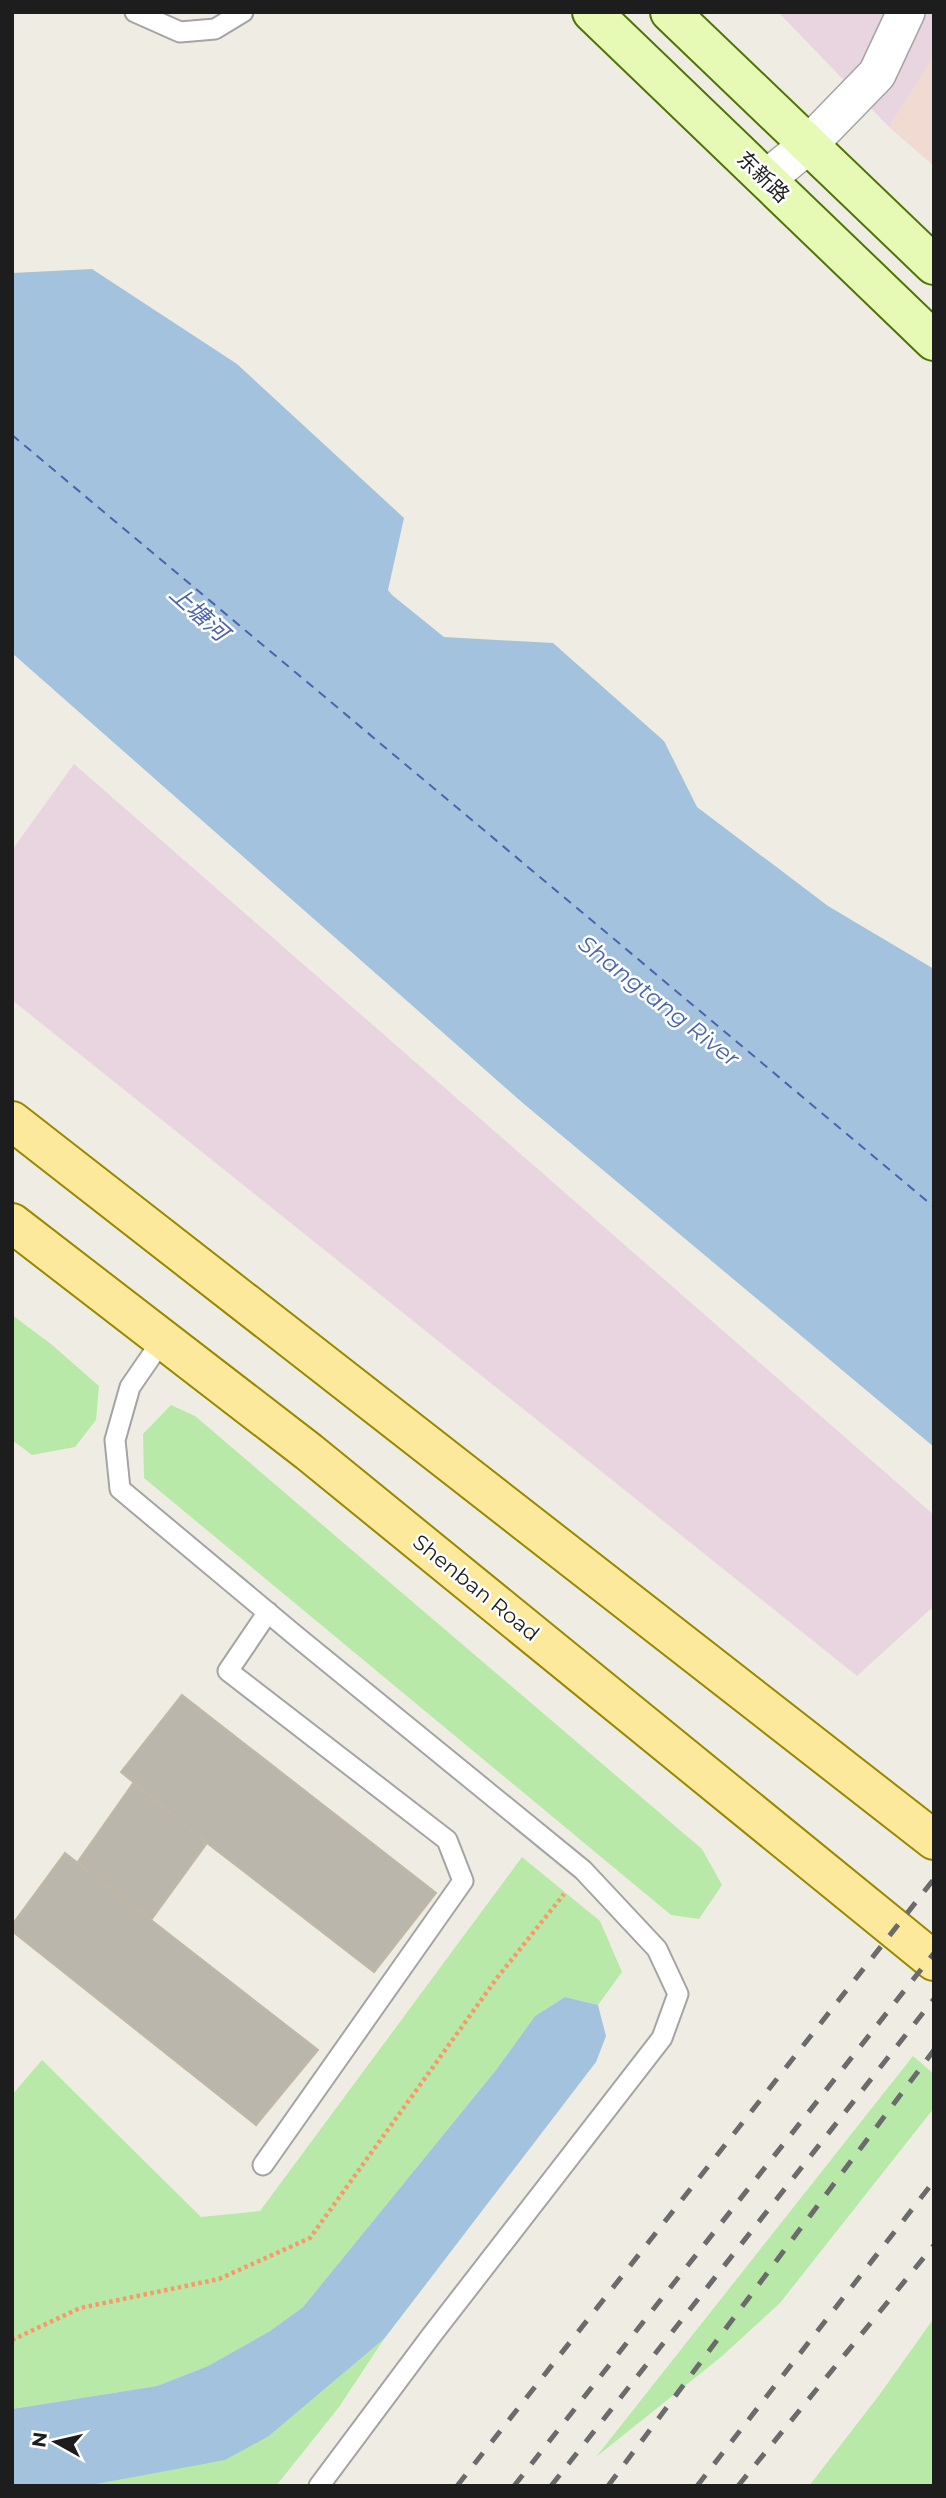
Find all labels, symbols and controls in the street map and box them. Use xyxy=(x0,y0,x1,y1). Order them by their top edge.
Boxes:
street label: 东新路 xyxy=(732,146,795,208)
water label: 上塘河 xyxy=(164,580,237,649)
water label: Shangtang River xyxy=(573,929,746,1073)
street label: Shenban Road xyxy=(408,1529,544,1646)
north arrow xyxy=(21,2407,91,2477)
text: N xyxy=(27,2430,52,2449)

